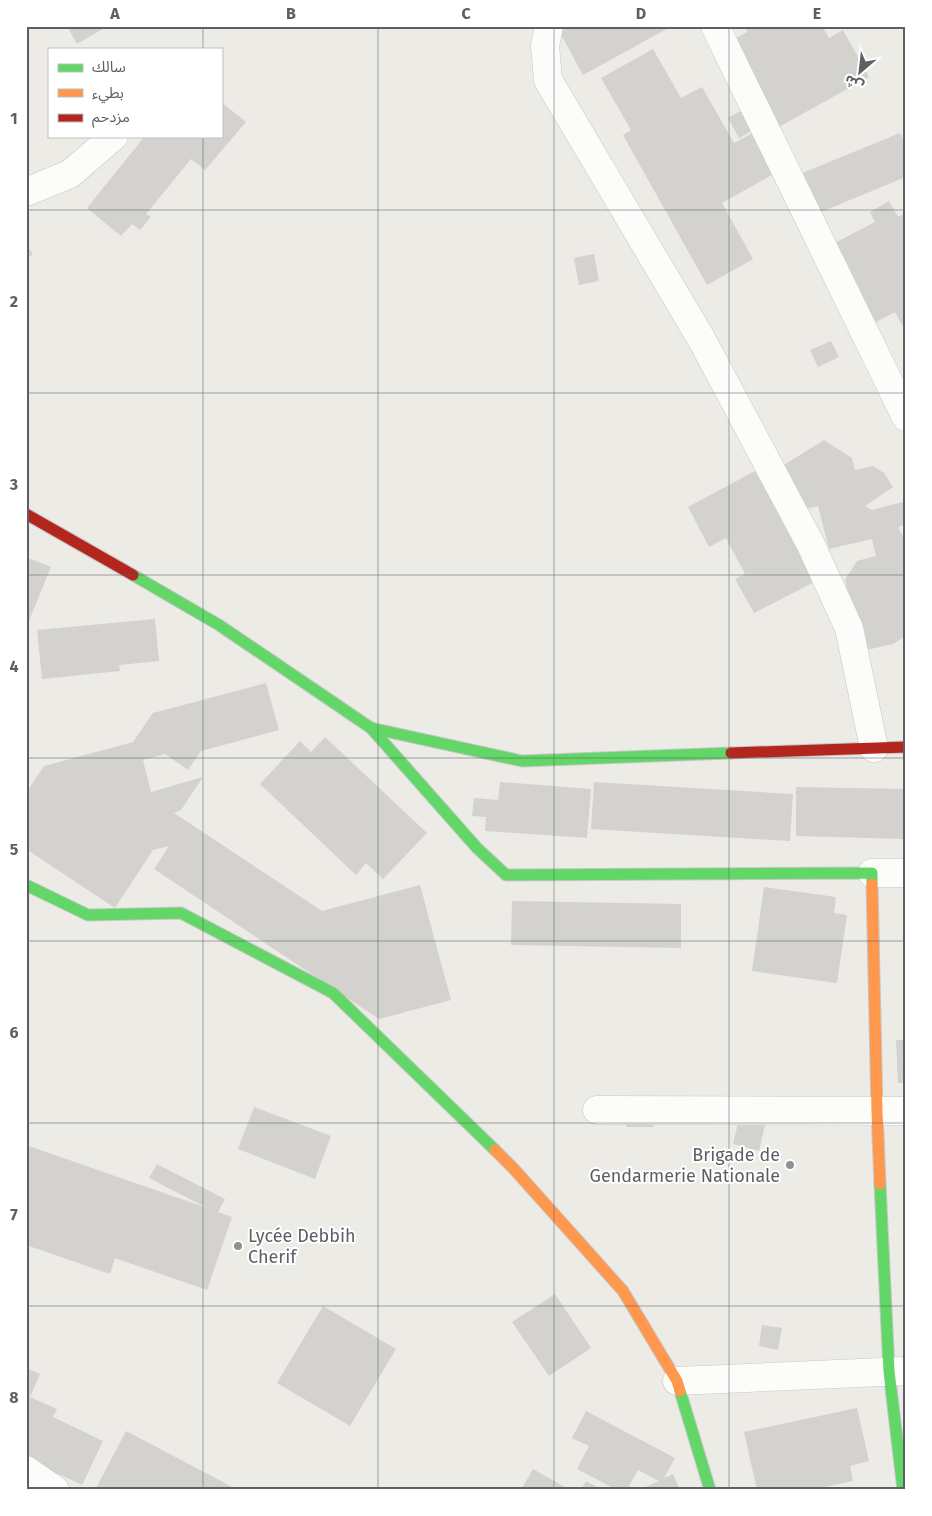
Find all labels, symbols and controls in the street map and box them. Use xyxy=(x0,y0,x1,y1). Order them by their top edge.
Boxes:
text: A xyxy=(109,4,120,23)
text: B xyxy=(286,4,296,23)
text: C xyxy=(461,4,471,23)
text: D xyxy=(636,4,646,23)
text: E xyxy=(813,4,821,23)
legend xyxy=(48,48,222,138)
north arrow xyxy=(834,48,884,98)
text: سالك xyxy=(92,58,126,76)
text: ش xyxy=(842,71,867,95)
text: بطيء xyxy=(92,84,124,104)
text: مزدحم xyxy=(92,108,130,128)
text: 1 xyxy=(10,109,18,128)
text: 2 xyxy=(10,292,18,311)
text: 3 xyxy=(9,475,18,494)
text: 4 xyxy=(9,657,19,676)
text: 5 xyxy=(10,840,19,859)
text: 6 xyxy=(9,1023,19,1042)
place label: Brigade de Gendarmerie Nationale xyxy=(590,1144,780,1187)
marker: Brigade de Gendarmerie Nationale xyxy=(784,1159,796,1171)
text: 7 xyxy=(10,1205,18,1224)
place label: Lycée Debbih Cherif xyxy=(248,1225,356,1268)
marker: Lycée Debbih Cherif xyxy=(232,1240,244,1252)
text: 8 xyxy=(9,1388,19,1407)

